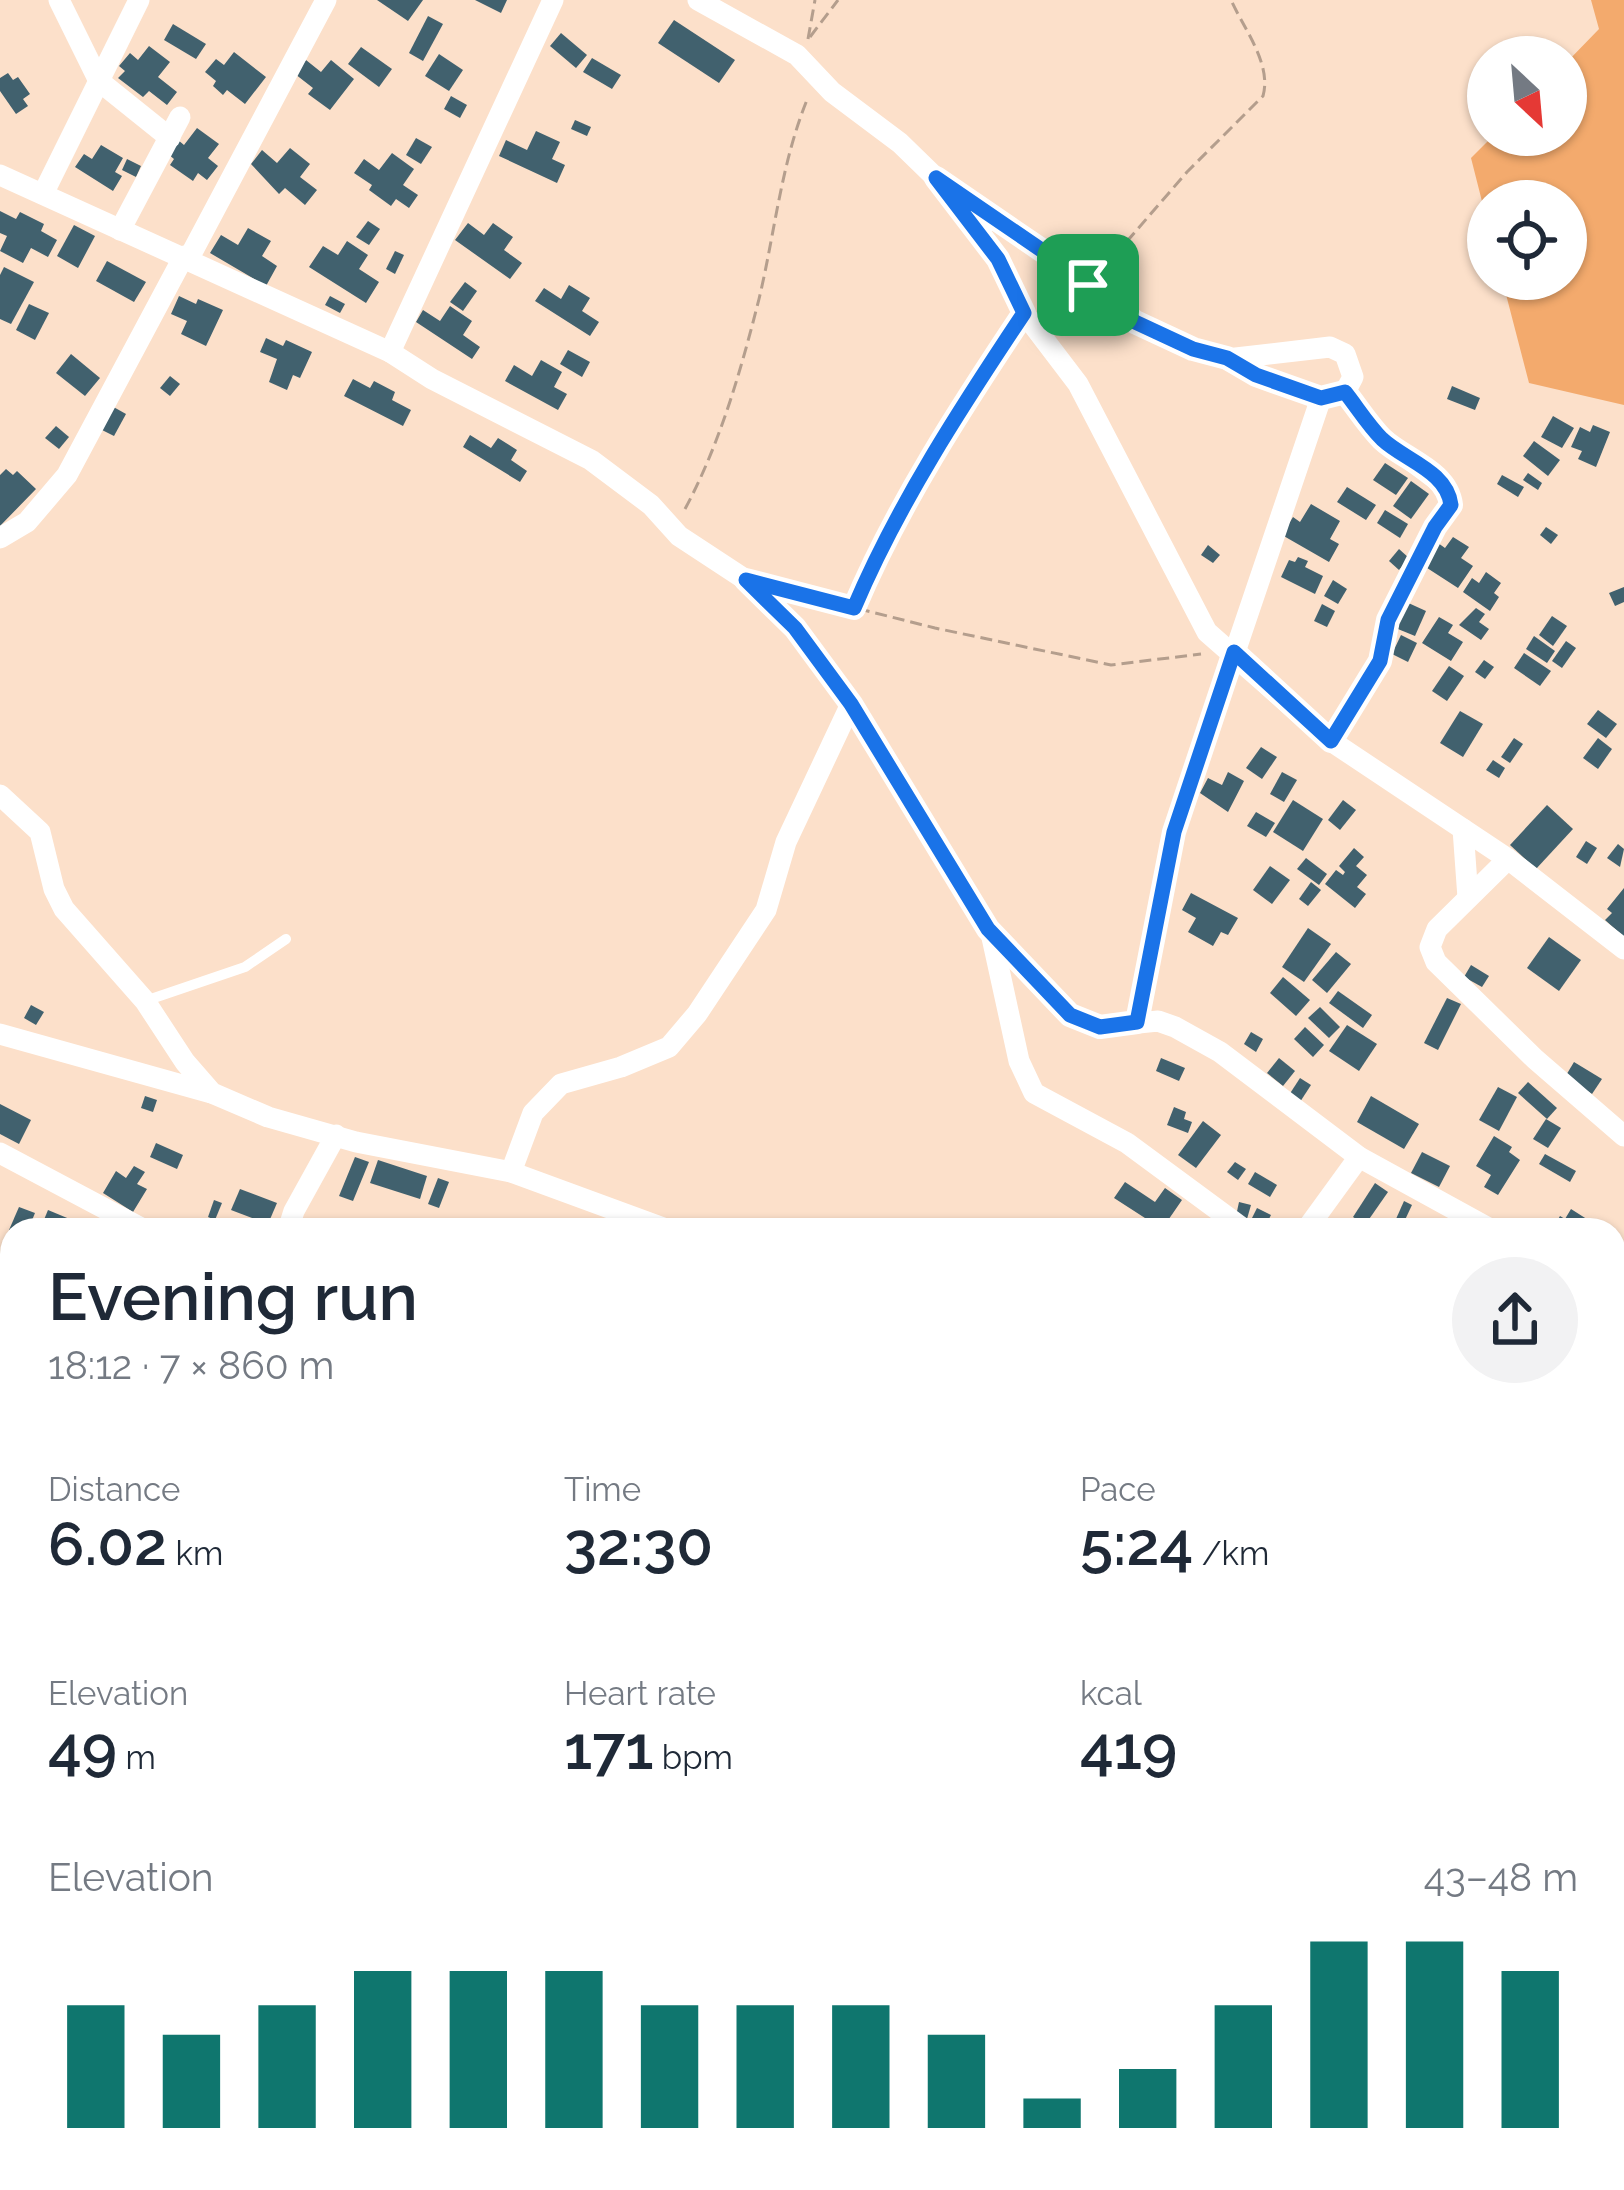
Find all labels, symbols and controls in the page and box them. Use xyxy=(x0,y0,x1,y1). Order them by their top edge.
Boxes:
north arrow xyxy=(1467,36,1587,156)
map controls xyxy=(1467,36,1587,300)
button: locate xyxy=(1467,180,1587,300)
pin xyxy=(1037,234,1139,336)
icon: arrive xyxy=(1055,252,1121,318)
button: share xyxy=(1452,1257,1578,1383)
text: Evening run xyxy=(48,1258,418,1335)
text: 18:12 · 7 × 860 m xyxy=(48,1342,334,1388)
text: Distance xyxy=(48,1470,180,1509)
text: Time xyxy=(564,1470,641,1509)
text: Pace xyxy=(1080,1470,1156,1509)
text: 6.02 xyxy=(48,1509,167,1579)
text: 32:30 xyxy=(564,1509,713,1579)
text: 5:24 xyxy=(1080,1509,1193,1579)
text: km xyxy=(167,1534,223,1573)
text: /km xyxy=(1193,1534,1269,1573)
text: Elevation xyxy=(48,1674,188,1713)
text: Heart rate xyxy=(564,1674,716,1713)
text: kcal xyxy=(1080,1674,1142,1713)
text: 49 xyxy=(48,1713,117,1783)
text: 171 xyxy=(564,1713,653,1783)
text: 419 xyxy=(1080,1713,1177,1783)
text: m xyxy=(117,1738,156,1777)
text: bpm xyxy=(653,1738,733,1777)
text: Elevation xyxy=(48,1854,214,1900)
text: 43–48 m xyxy=(1424,1854,1578,1900)

